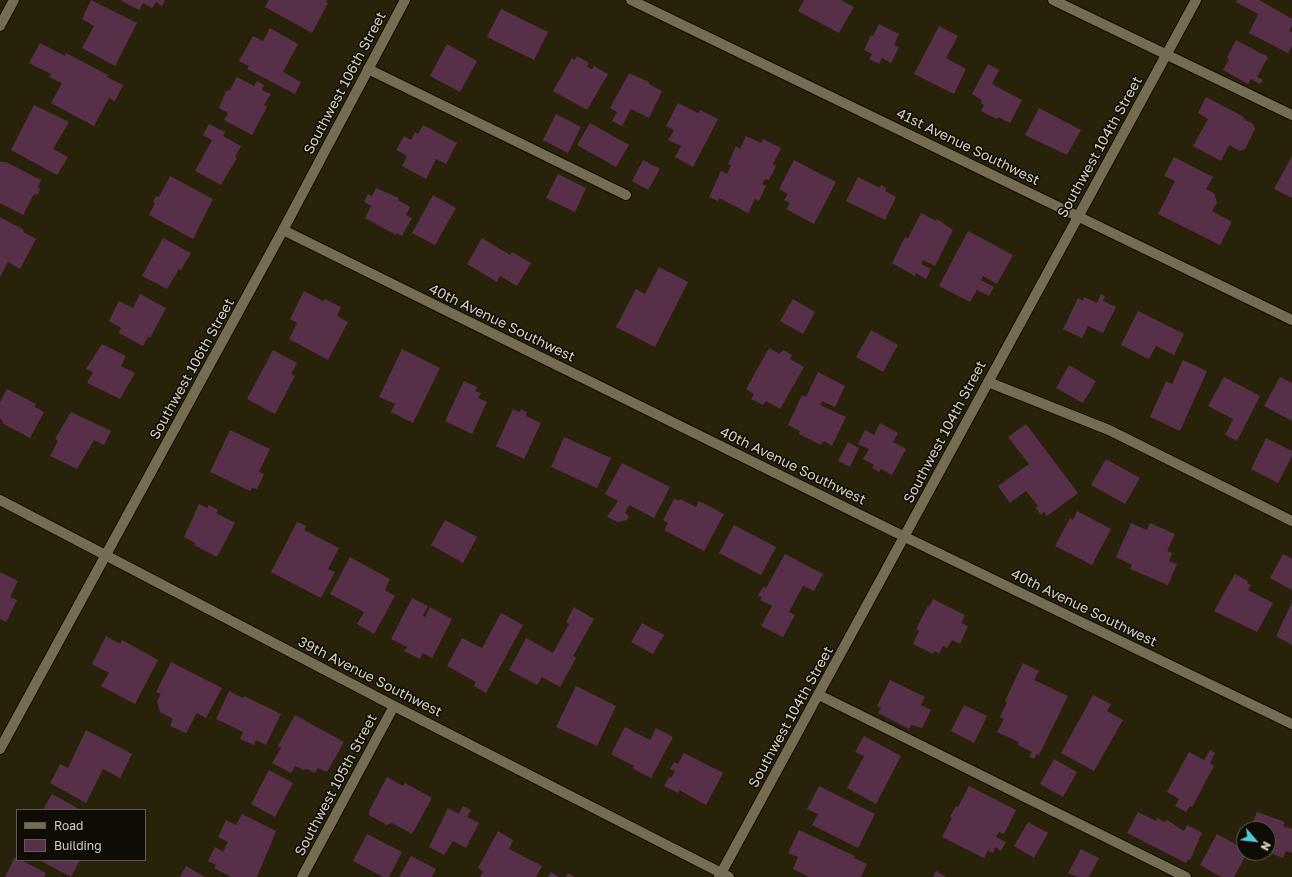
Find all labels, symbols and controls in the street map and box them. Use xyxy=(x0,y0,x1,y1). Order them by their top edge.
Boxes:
street label: Southwest 106th Street xyxy=(300,9,390,157)
street label: Southwest 104th Street xyxy=(1054,73,1146,221)
street label: 41st Avenue Southwest xyxy=(894,105,1042,189)
street label: 40th Avenue Southwest xyxy=(426,280,578,366)
street label: Southwest 106th Street xyxy=(146,295,238,443)
street label: Southwest 104th Street xyxy=(900,358,990,506)
street label: 40th Avenue Southwest xyxy=(717,423,869,509)
street label: 40th Avenue Southwest xyxy=(1008,565,1160,651)
street label: 39th Avenue Southwest xyxy=(295,633,445,721)
street label: Southwest 104th Street xyxy=(745,643,837,791)
street label: Southwest 105th Street xyxy=(291,711,381,859)
legend xyxy=(16,809,146,861)
text: Road xyxy=(54,818,83,833)
north arrow xyxy=(1236,821,1276,861)
text: Building xyxy=(54,838,102,853)
text: N xyxy=(1258,840,1274,853)

